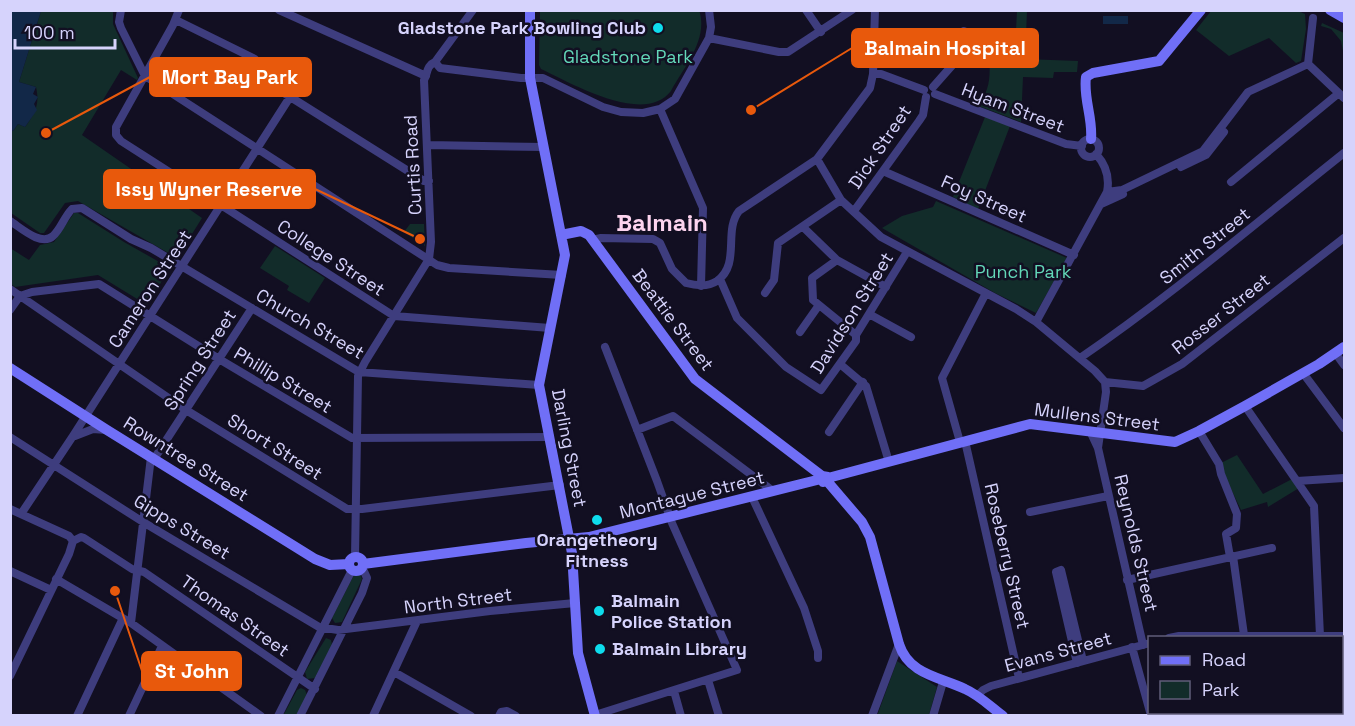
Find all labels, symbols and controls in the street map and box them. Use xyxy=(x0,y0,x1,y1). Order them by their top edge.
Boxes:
scale bar xyxy=(15,12,116,50)
place label: Gladstone Park Bowling Club xyxy=(398,16,646,39)
text: 100 m xyxy=(24,21,75,44)
marker: Gladstone Park Bowling Club xyxy=(651,21,665,35)
callout: Balmain Hospital xyxy=(852,29,1038,67)
text: Balmain Hospital xyxy=(864,35,1026,61)
park label: Gladstone Park xyxy=(563,45,693,68)
callout: Mort Bay Park xyxy=(150,58,311,96)
text: Mort Bay Park xyxy=(162,64,298,90)
street label: Hyam Street xyxy=(959,77,1068,138)
street label: Dick Street xyxy=(843,100,916,193)
street label: Curtis Road xyxy=(398,114,427,216)
street label: Foy Street xyxy=(938,169,1031,228)
callout: Issy Wyner Reserve xyxy=(104,170,315,208)
text: Issy Wyner Reserve xyxy=(116,176,303,202)
street label: Smith Street xyxy=(1155,202,1255,289)
district label: Balmain xyxy=(616,207,708,238)
street label: College Street xyxy=(273,214,390,301)
street label: Cameron Street xyxy=(103,225,196,352)
street label: Davidson Street xyxy=(805,248,898,378)
park label: Punch Park xyxy=(975,260,1072,283)
street label: Beattie Street xyxy=(628,264,719,375)
street label: Rosser Street xyxy=(1167,268,1274,359)
street label: Church Street xyxy=(252,283,369,364)
street label: Spring Street xyxy=(158,305,241,415)
street label: Phillip Street xyxy=(230,341,337,418)
street label: Darling Street xyxy=(547,387,592,509)
street label: Mullens Street xyxy=(1033,397,1161,436)
street label: Short Street xyxy=(223,408,327,485)
street label: Rowntree Street xyxy=(119,411,253,506)
street label: Montague Street xyxy=(617,465,767,524)
street label: Reynolds Street xyxy=(1110,472,1163,614)
street label: Roseberry Street xyxy=(980,481,1035,631)
street label: Gipps Street xyxy=(130,489,235,564)
marker: Orangetheory Fitness xyxy=(590,513,604,527)
place label: Orangetheory Fitness xyxy=(536,528,658,572)
street label: Thomas Street xyxy=(176,570,294,662)
street label: North Street xyxy=(403,582,513,619)
place label: Balmain Police Station xyxy=(611,589,732,633)
marker: Balmain Police Station xyxy=(592,604,606,618)
street label: Evans Street xyxy=(1002,626,1114,677)
legend xyxy=(1148,636,1343,714)
place label: Balmain Library xyxy=(612,637,747,660)
marker: Balmain Library xyxy=(593,642,607,656)
text: Road xyxy=(1202,648,1246,671)
callout: St John xyxy=(142,652,241,690)
text: St John xyxy=(155,658,229,684)
text: Park xyxy=(1202,678,1240,701)

